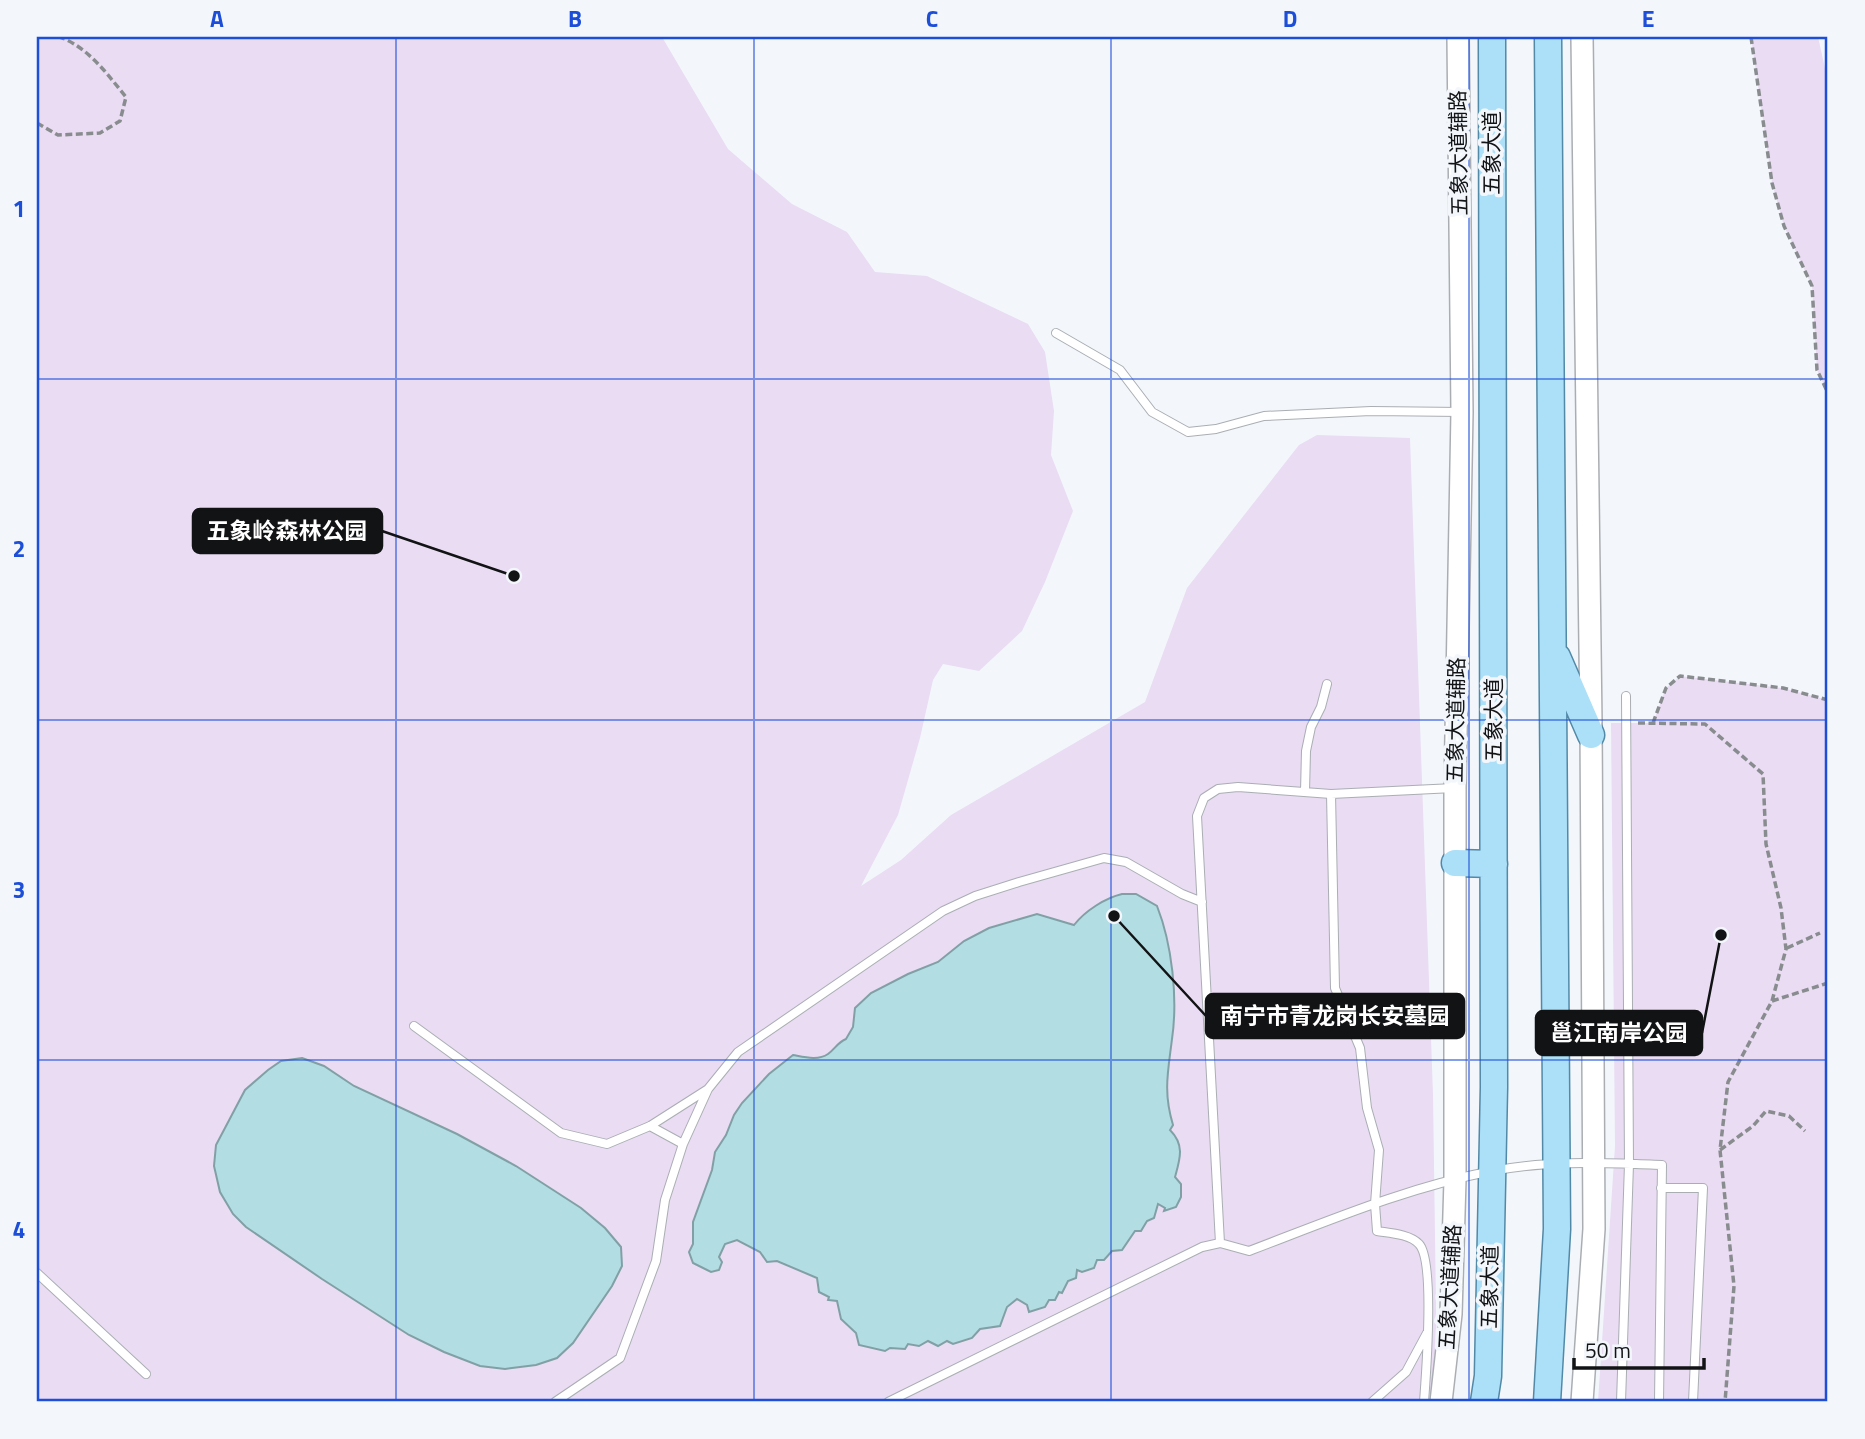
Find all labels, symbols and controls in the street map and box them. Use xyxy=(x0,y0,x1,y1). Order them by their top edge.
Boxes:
text: A xyxy=(210,1,224,36)
text: B xyxy=(568,1,582,36)
text: C xyxy=(926,1,938,36)
text: D xyxy=(1283,1,1297,36)
text: E xyxy=(1642,1,1654,36)
street label: 五象大道辅路 xyxy=(1441,90,1475,216)
street label: 五象大道 xyxy=(1475,111,1507,195)
text: 1 xyxy=(13,191,25,226)
callout: 五象岭森林公园 xyxy=(193,509,382,553)
text: 五象岭森林公园 xyxy=(207,513,368,548)
text: 2 xyxy=(13,531,25,566)
street label: 五象大道辅路 xyxy=(1438,657,1472,783)
street label: 五象大道 xyxy=(1477,678,1509,762)
text: 3 xyxy=(13,872,25,907)
callout: 南宁市青龙岗长安墓园 xyxy=(1206,994,1464,1038)
text: 南宁市青龙岗长安墓园 xyxy=(1220,998,1450,1033)
callout: 邕江南岸公园 xyxy=(1536,1011,1702,1055)
text: 邕江南岸公园 xyxy=(1550,1015,1688,1050)
text: 4 xyxy=(13,1212,25,1247)
street label: 五象大道辅路 xyxy=(1430,1223,1468,1351)
street label: 五象大道 xyxy=(1472,1245,1506,1329)
scale bar xyxy=(1574,1327,1704,1371)
text: 50 m xyxy=(1585,1334,1631,1366)

